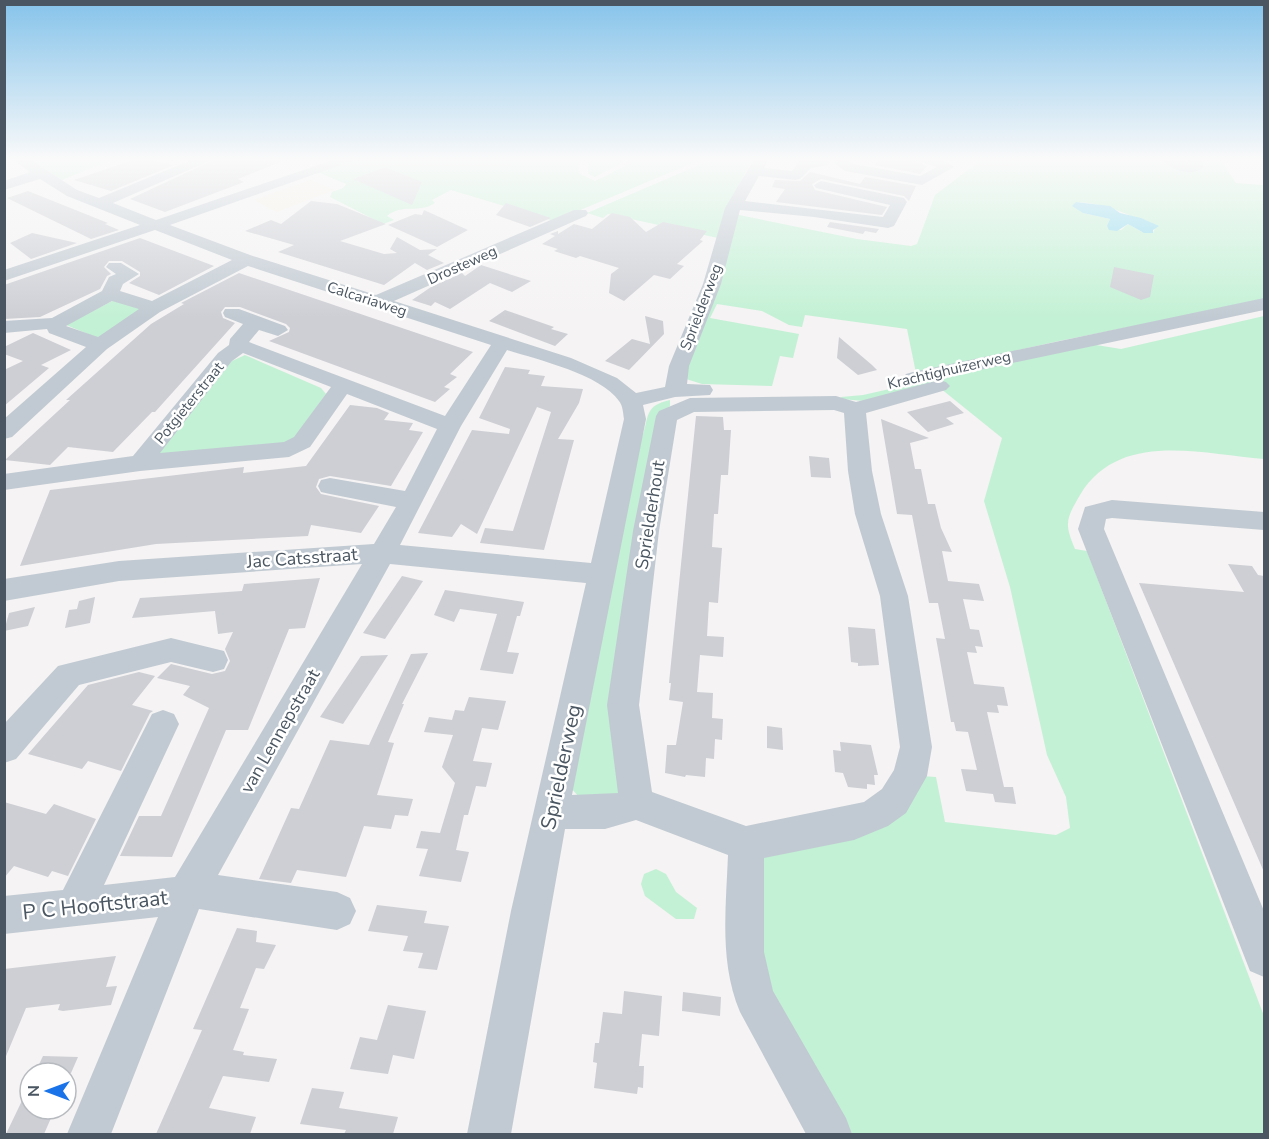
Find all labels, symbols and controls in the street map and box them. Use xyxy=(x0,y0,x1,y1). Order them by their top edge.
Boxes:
street label: Drosteweg xyxy=(424,241,500,289)
street label: Sprielderweg xyxy=(675,261,727,353)
street label: Calcariaweg xyxy=(324,277,410,321)
street label: Krachtighuizerweg xyxy=(885,346,1013,394)
street label: Potgieterstraat xyxy=(150,357,229,448)
street label: Sprielderhout xyxy=(630,458,671,571)
street label: Jac Catsstraat xyxy=(245,542,359,574)
street label: van Lennepstraat xyxy=(235,664,326,798)
street label: Sprielderweg xyxy=(534,702,588,832)
street label: P C Hooftstraat xyxy=(21,883,170,927)
north arrow xyxy=(18,1061,78,1121)
text: N xyxy=(23,1085,45,1097)

